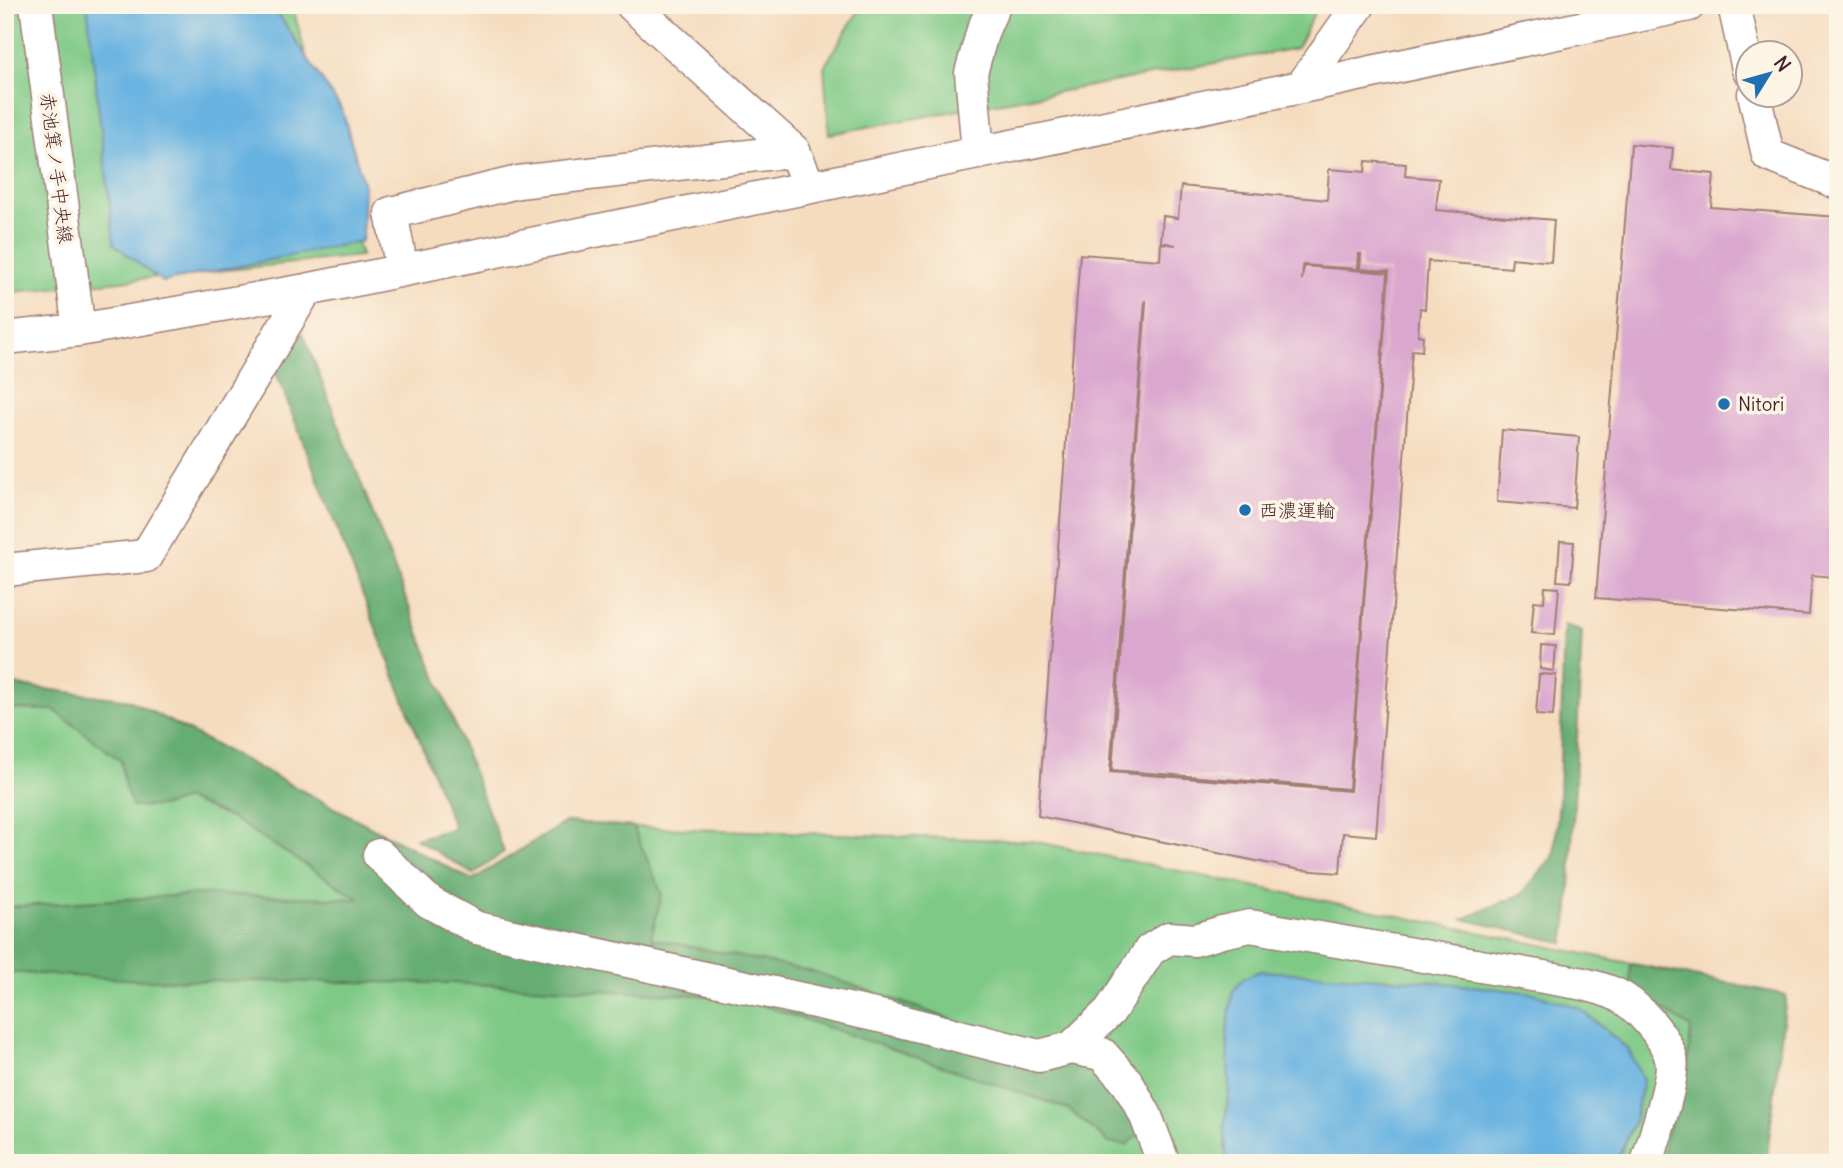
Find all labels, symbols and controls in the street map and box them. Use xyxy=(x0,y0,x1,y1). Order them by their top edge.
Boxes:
north arrow xyxy=(1734,38,1804,108)
text: N xyxy=(1769,51,1796,76)
street label: 赤池箕ノ手中央線 xyxy=(36,91,78,245)
place label: Nitori xyxy=(1738,392,1784,416)
marker: Nitori xyxy=(1716,396,1732,412)
place label: 西濃運輸 xyxy=(1259,498,1335,522)
marker: 西濃運輸 xyxy=(1237,502,1253,518)

